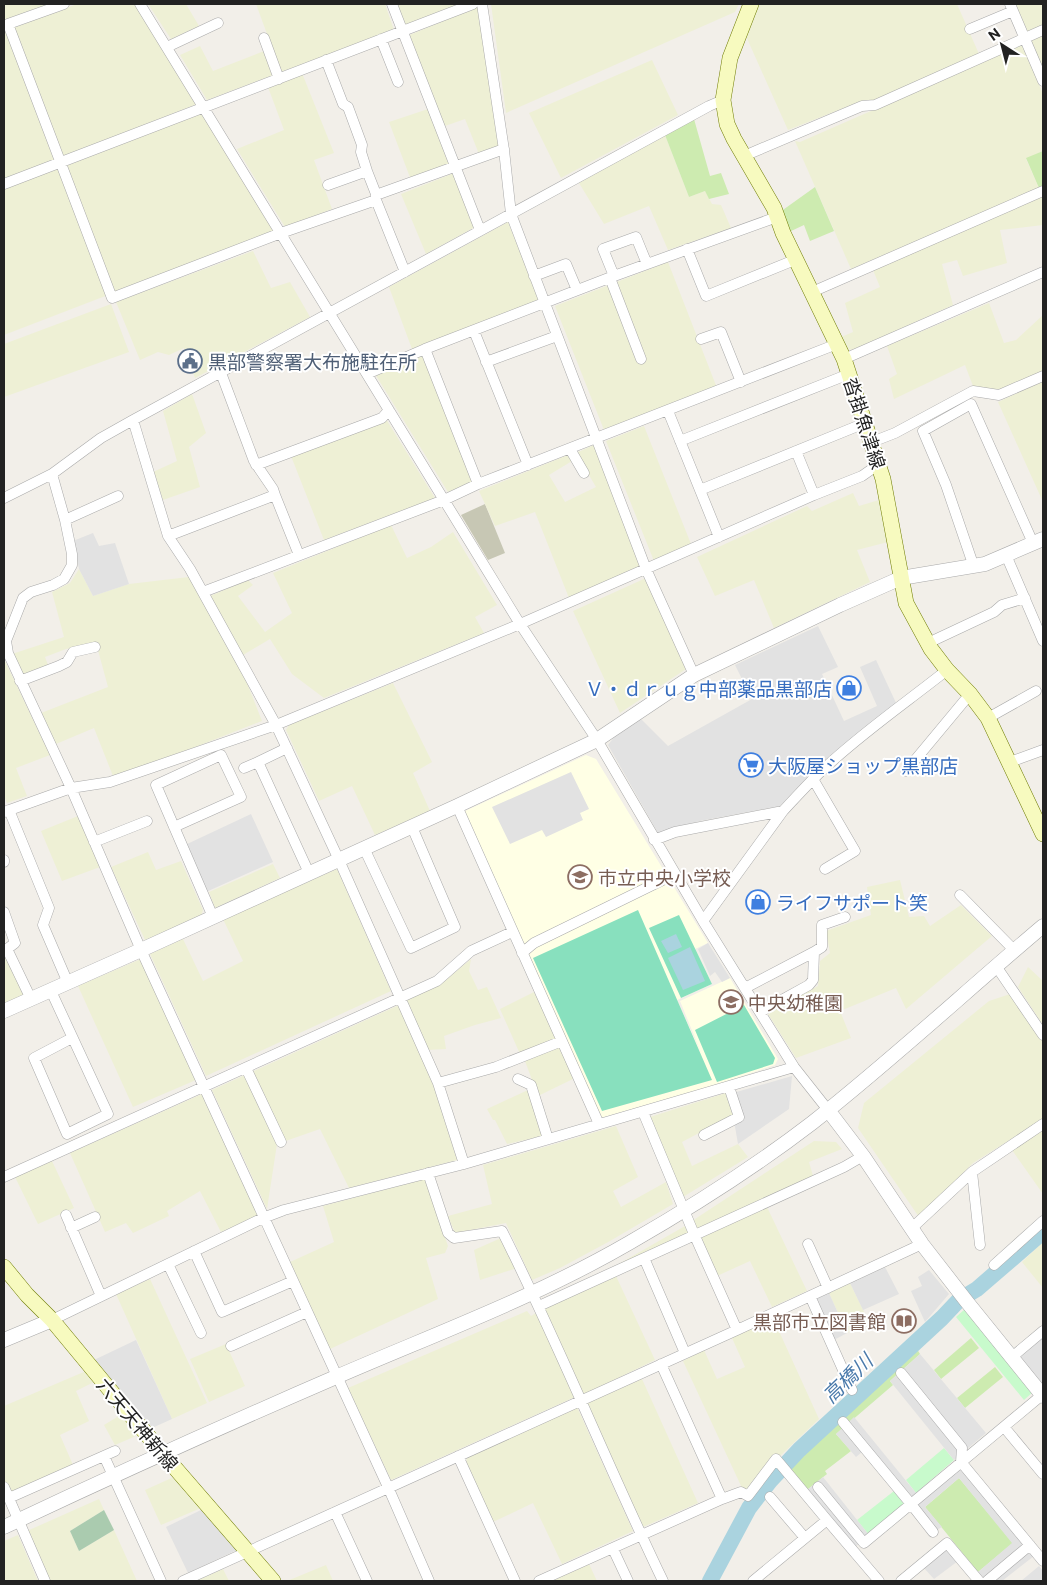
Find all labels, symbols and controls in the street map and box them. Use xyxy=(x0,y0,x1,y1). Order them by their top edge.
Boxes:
north arrow xyxy=(977,20,1027,70)
text: N xyxy=(985,24,1003,44)
public building icon: 黒部警察署大布施駐在所 xyxy=(177,348,203,374)
place label: 黒部警察署大布施駐在所 xyxy=(208,350,417,373)
street label: 沓掛魚津線 xyxy=(839,374,891,472)
shop icon: Ｖ・ｄｒｕｇ中部薬品黒部店 xyxy=(836,675,862,701)
place label: Ｖ・ｄｒｕｇ中部薬品黒部店 xyxy=(585,677,832,701)
supermarket icon: 大阪屋ショップ黒部店 xyxy=(738,752,764,778)
place label: 大阪屋ショップ黒部店 xyxy=(768,754,958,777)
school or university icon: 市立中央小学校 xyxy=(567,864,593,890)
place label: 市立中央小学校 xyxy=(598,866,731,889)
shop icon: ライフサポート笑 xyxy=(745,889,771,915)
place label: ライフサポート笑 xyxy=(776,891,928,914)
school or university icon: 中央幼稚園 xyxy=(718,989,744,1015)
place label: 中央幼稚園 xyxy=(748,991,843,1014)
library icon: 黒部市立図書館 xyxy=(891,1308,917,1334)
place label: 黒部市立図書館 xyxy=(753,1310,886,1333)
water label: 高橋川 xyxy=(817,1347,878,1407)
street label: 六天天神新線 xyxy=(93,1373,183,1475)

